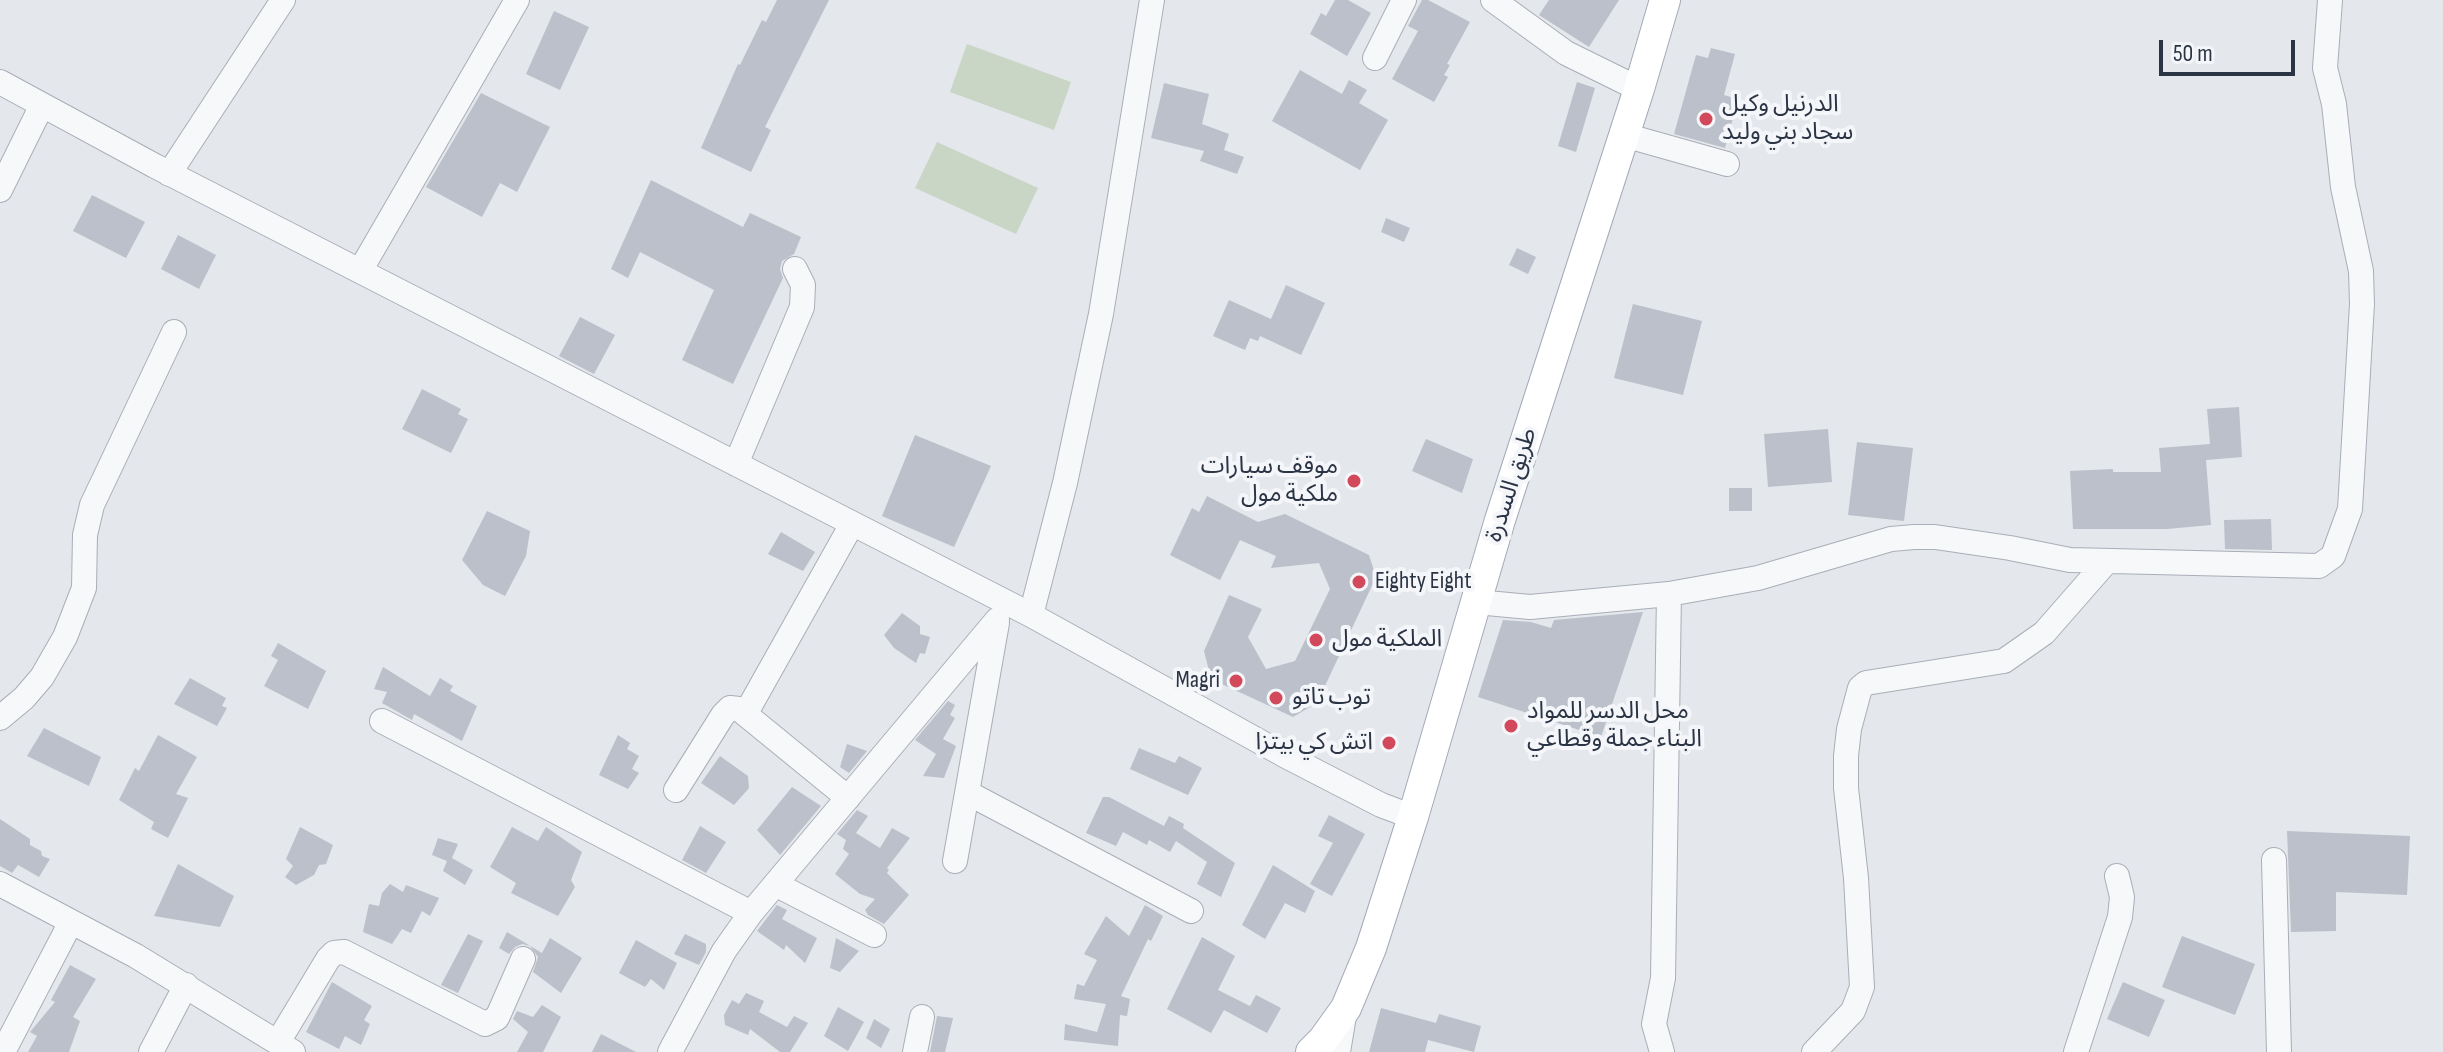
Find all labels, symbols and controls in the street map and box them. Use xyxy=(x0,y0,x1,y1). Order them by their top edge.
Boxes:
scale bar xyxy=(2163,24,2299,74)
text: 50 m xyxy=(2173,39,2213,68)
place label: الدرنيل وكيل سجاد بني وليد xyxy=(1722,91,1853,147)
marker: الدرنيل وكيل سجاد بني وليد xyxy=(1697,110,1715,128)
street label: طريق السدرة xyxy=(1480,424,1544,546)
place label: موقف سيارات ملكية مول xyxy=(1201,453,1338,509)
marker: موقف سيارات ملكية مول xyxy=(1345,472,1363,490)
place label: Eighty Eight xyxy=(1375,568,1472,596)
marker: Eighty Eight xyxy=(1350,573,1368,591)
place label: الملكية مول xyxy=(1332,626,1442,654)
marker: الملكية مول xyxy=(1307,631,1325,649)
place label: Magri xyxy=(1176,667,1220,695)
marker: Magri xyxy=(1227,672,1245,690)
place label: توب تاتو xyxy=(1292,684,1371,712)
marker: توب تاتو xyxy=(1267,689,1285,707)
place label: محل الدسر للمواد البناء جملة وقطاعي xyxy=(1527,698,1702,754)
marker: محل الدسر للمواد البناء جملة وقطاعي xyxy=(1502,717,1520,735)
place label: اتش كي بيتزا xyxy=(1255,729,1373,757)
marker: اتش كي بيتزا xyxy=(1380,734,1398,752)

